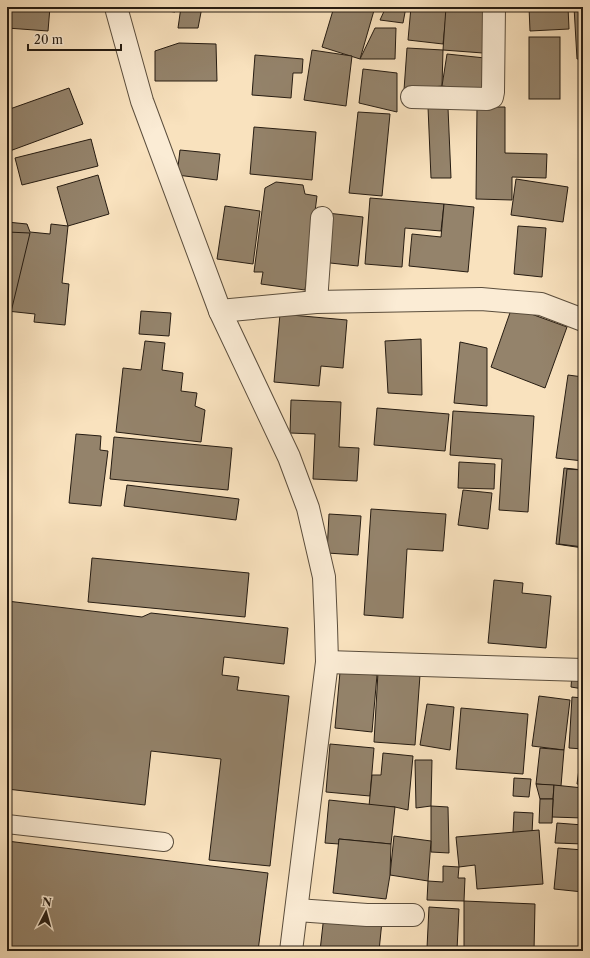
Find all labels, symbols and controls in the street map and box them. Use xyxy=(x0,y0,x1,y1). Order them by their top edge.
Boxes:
scale bar xyxy=(28,26,121,52)
text: 20 m xyxy=(34,32,63,47)
north arrow xyxy=(26,892,66,932)
text: N xyxy=(42,895,53,910)

